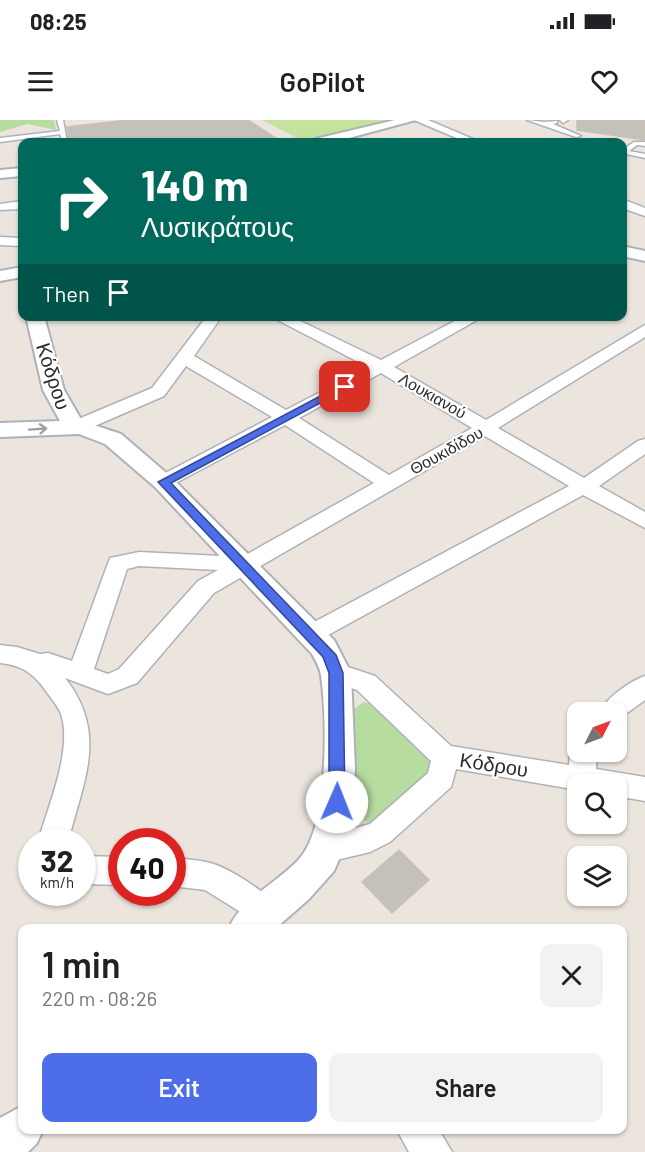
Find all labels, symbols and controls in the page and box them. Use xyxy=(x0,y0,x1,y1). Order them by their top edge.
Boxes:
text: 08:25 xyxy=(30,8,87,34)
icon: menu xyxy=(24,65,57,98)
text: GoPilot xyxy=(280,65,365,97)
icon: heart xyxy=(588,65,621,98)
text: 140 m xyxy=(141,159,249,209)
icon: right xyxy=(42,162,120,240)
text: Λυσικράτους xyxy=(141,210,294,242)
icon: arrive xyxy=(102,276,135,309)
text: Then xyxy=(42,280,90,306)
street label: Κόδρου xyxy=(32,340,76,412)
pin xyxy=(319,361,370,412)
street label: Λουκιανού xyxy=(396,368,470,422)
icon: arrive xyxy=(328,370,361,403)
street label: Θουκιδίδου xyxy=(406,422,486,478)
one-way arrow xyxy=(27,424,47,435)
north arrow xyxy=(567,702,627,762)
map controls xyxy=(567,702,627,906)
street label: Κόδρου xyxy=(458,747,530,781)
position arrow xyxy=(305,770,369,834)
button: search xyxy=(567,774,627,834)
speed limit sign: 40 xyxy=(108,828,186,906)
text: 32 xyxy=(41,842,74,878)
button: layers xyxy=(567,846,627,906)
text: km/h xyxy=(40,873,74,891)
text: 1 min xyxy=(42,942,121,985)
button: close xyxy=(540,944,603,1007)
text: 220 m · 08:26 xyxy=(42,986,157,1010)
button: Exit xyxy=(42,1053,317,1122)
button: Share xyxy=(329,1053,603,1122)

